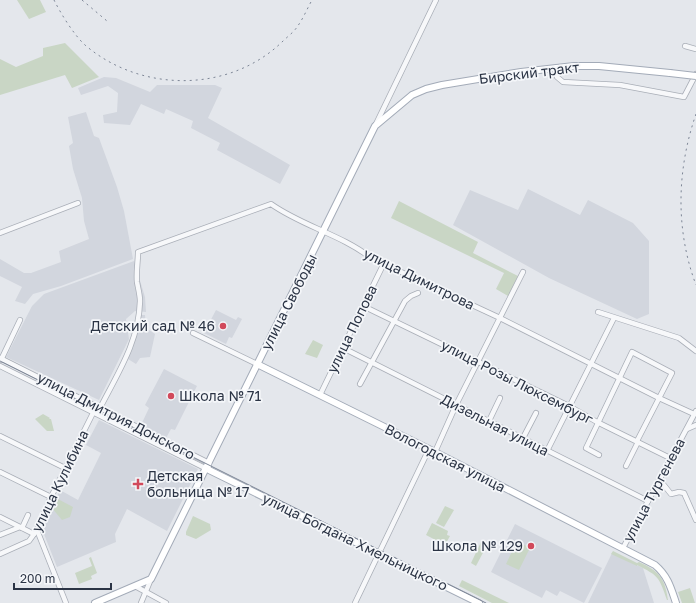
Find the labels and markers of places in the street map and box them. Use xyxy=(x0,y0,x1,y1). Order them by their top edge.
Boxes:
place label: Детский сад № 46 xyxy=(91,317,215,334)
marker: Детский сад № 46 xyxy=(218,321,228,331)
place label: Школа № 71 xyxy=(179,387,261,404)
marker: Школа № 71 xyxy=(166,391,176,401)
place label: Детская больница № 17 xyxy=(147,467,249,500)
marker: Детская больница № 17 xyxy=(132,478,144,490)
place label: Школа № 129 xyxy=(432,537,523,554)
marker: Школа № 129 xyxy=(526,541,536,551)

